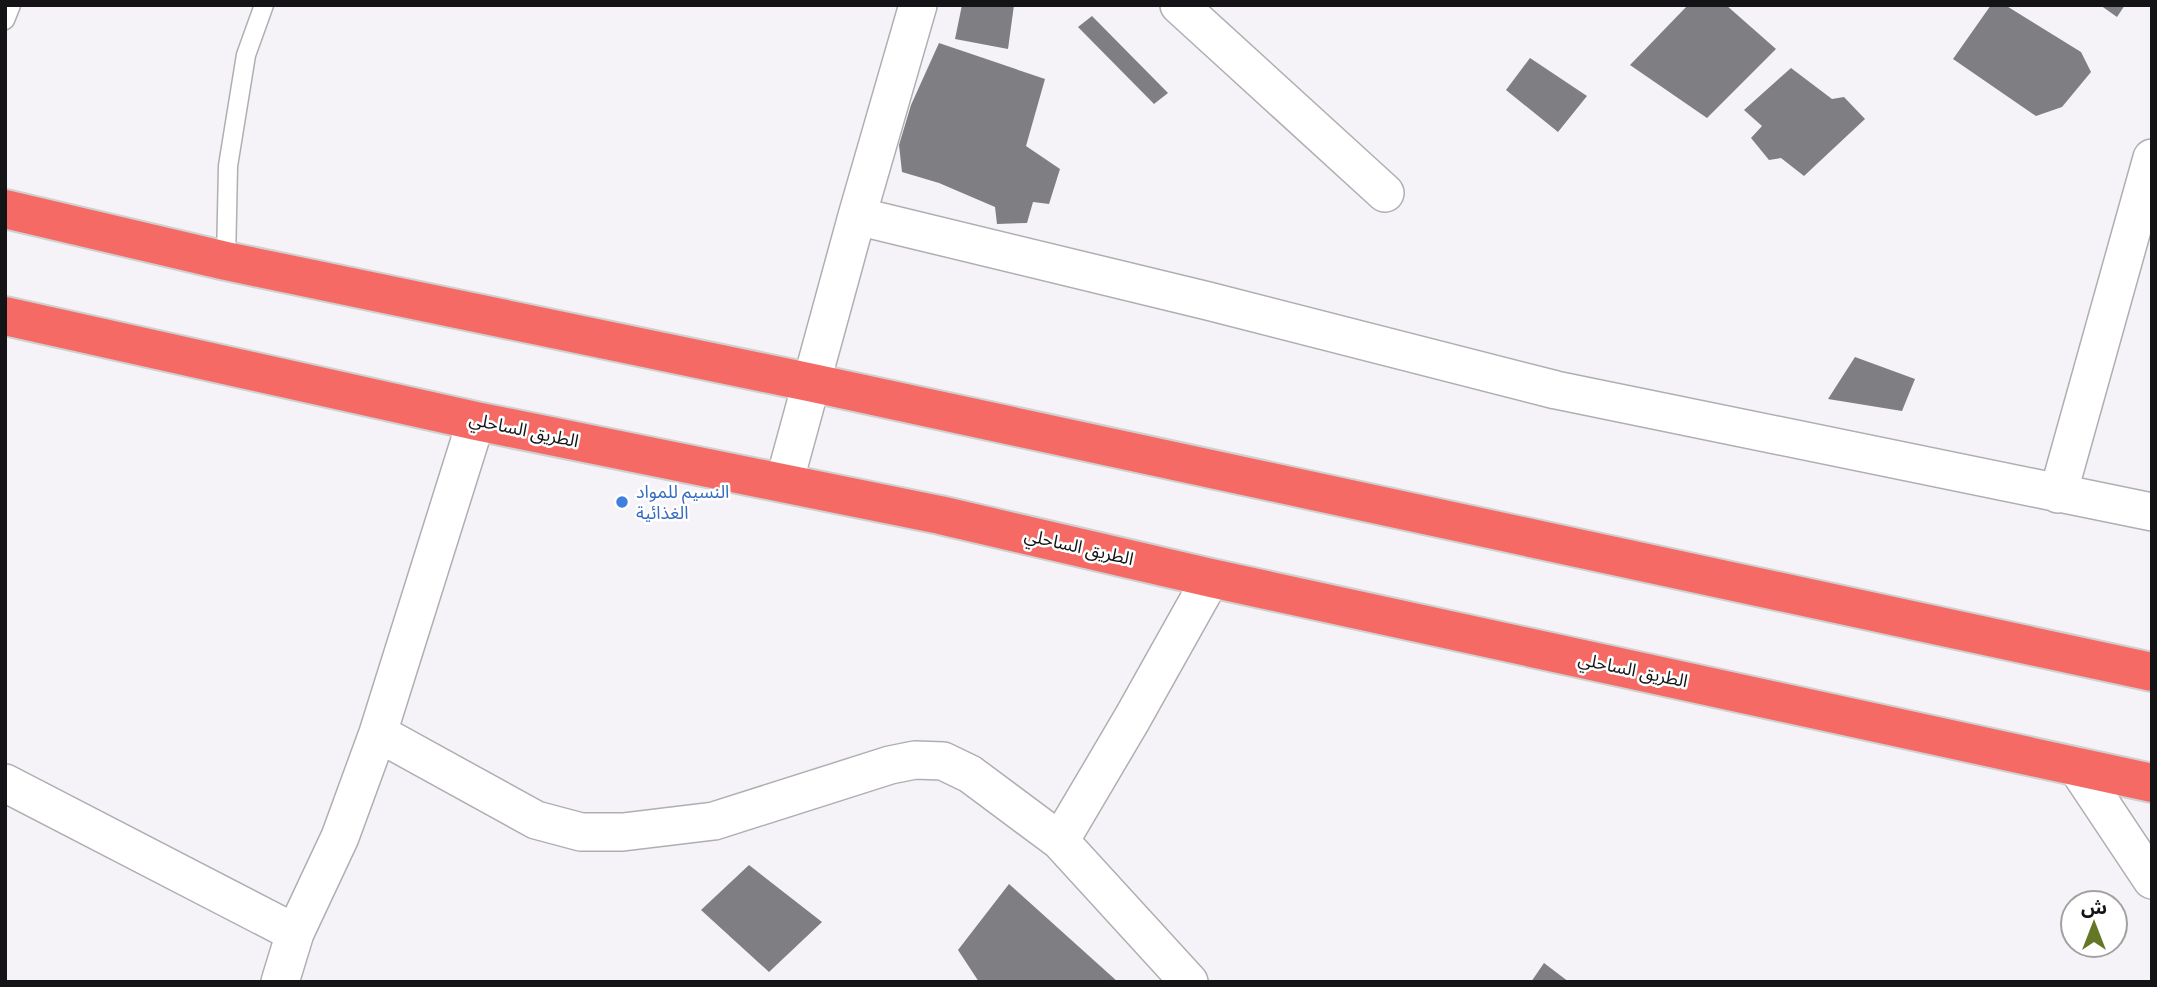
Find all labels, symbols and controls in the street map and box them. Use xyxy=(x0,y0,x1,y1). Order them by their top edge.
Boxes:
street label: الطريق الساحلي xyxy=(467,407,581,454)
place label: النسيم للمواد الغذائية xyxy=(636,480,729,524)
marker: النسيم للمواد الغذائية xyxy=(614,494,630,510)
street label: الطريق الساحلي xyxy=(1022,523,1136,572)
street label: الطريق الساحلي xyxy=(1576,647,1690,694)
north arrow xyxy=(2059,889,2129,959)
text: ش xyxy=(2081,895,2107,919)

